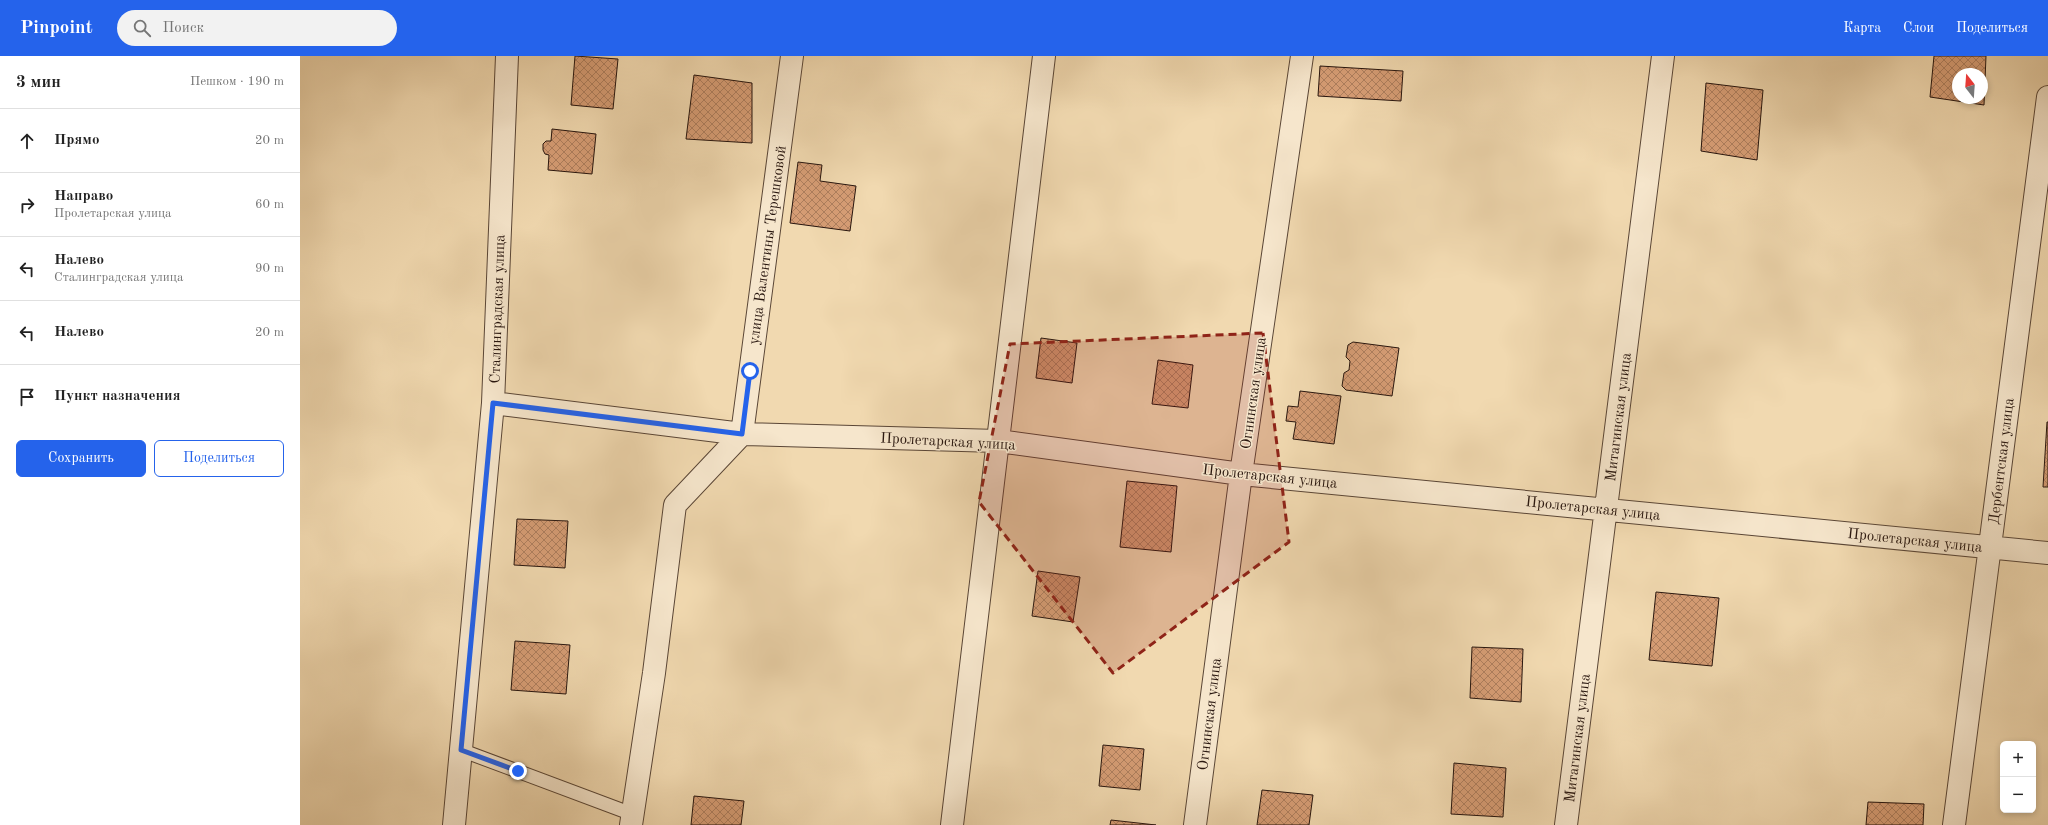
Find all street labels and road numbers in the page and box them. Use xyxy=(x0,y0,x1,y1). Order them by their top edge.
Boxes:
street label: улица Валентины Терешковой xyxy=(747,145,790,346)
street label: Сталинградская улица xyxy=(488,234,509,384)
street label: Огнинская улица xyxy=(1239,335,1270,450)
street label: Митагинская улица xyxy=(1604,351,1635,483)
street label: Дербентская улица xyxy=(1987,397,2018,525)
street label: Пролетарская улица xyxy=(880,431,1017,454)
street label: Пролетарская улица xyxy=(1202,463,1339,492)
street label: Пролетарская улица xyxy=(1525,495,1662,524)
street label: Пролетарская улица xyxy=(1847,527,1984,556)
street label: Огнинская улица xyxy=(1196,656,1225,771)
street label: Митагинская улица xyxy=(1563,672,1594,804)

